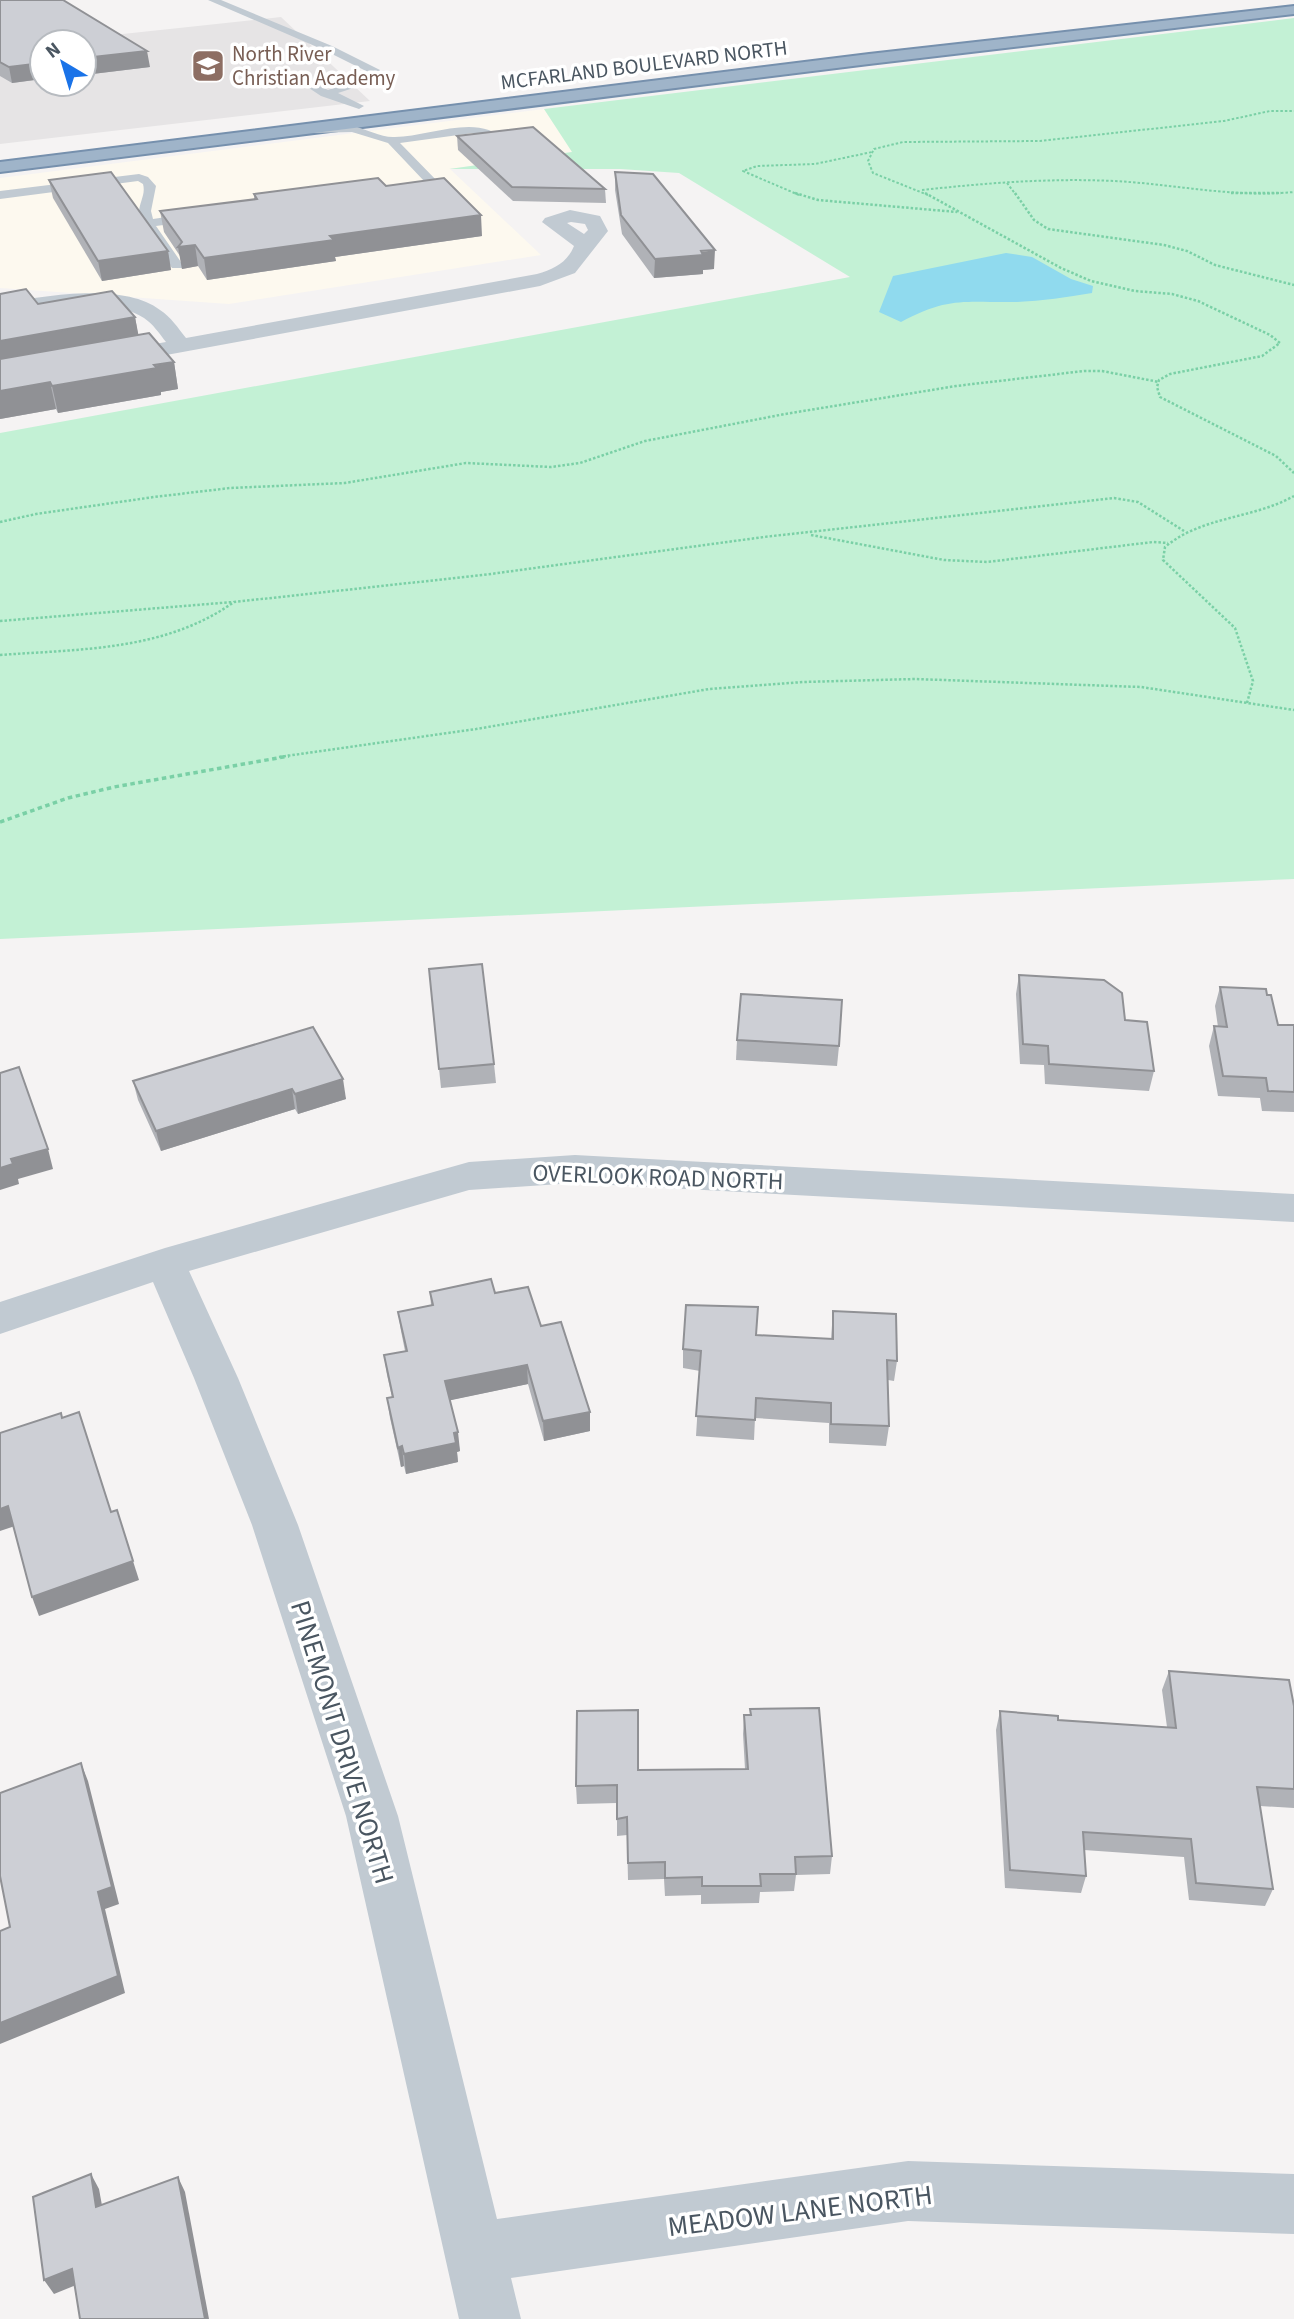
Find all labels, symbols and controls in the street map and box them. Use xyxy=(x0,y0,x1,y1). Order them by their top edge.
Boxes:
north arrow xyxy=(28,28,98,98)
street label: MCFARLAND BOULEVARD NORTH xyxy=(499,33,789,97)
text: N xyxy=(40,36,67,65)
place label: North River Christian Academy xyxy=(232,39,396,93)
school or university icon: North River Christian Academy xyxy=(189,47,227,85)
street label: OVERLOOK ROAD NORTH xyxy=(532,1156,784,1199)
street label: PINEMONT DRIVE NORTH xyxy=(280,1596,404,1889)
street label: MEADOW LANE NORTH xyxy=(665,2175,935,2247)

